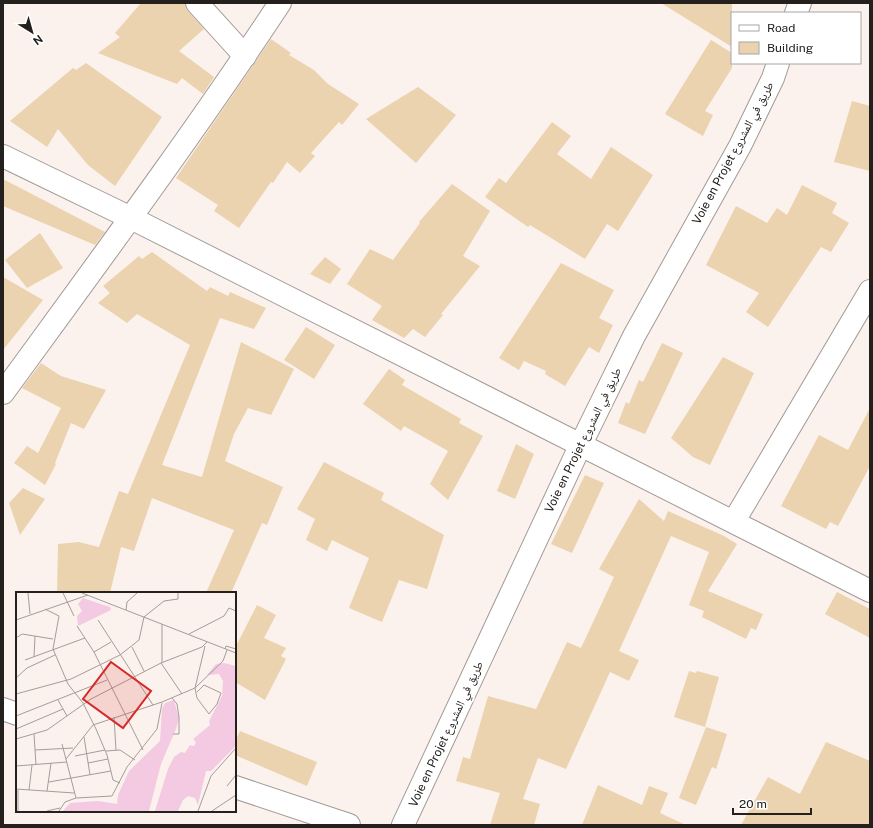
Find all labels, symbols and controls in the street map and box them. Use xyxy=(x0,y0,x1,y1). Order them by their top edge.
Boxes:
north arrow xyxy=(12,12,52,52)
legend xyxy=(731,12,861,64)
text: Road xyxy=(767,21,795,35)
text: N xyxy=(31,33,45,47)
text: Building xyxy=(767,41,813,55)
street label: Voie en Projet طريق في المشروع xyxy=(689,79,779,228)
street label: Voie en Projet طريق في المشروع xyxy=(542,365,627,516)
inset map xyxy=(16,592,236,812)
street label: Voie en Projet طريق في المشروع xyxy=(406,659,489,810)
scale bar xyxy=(733,790,811,816)
text: 20 m xyxy=(739,797,767,811)

